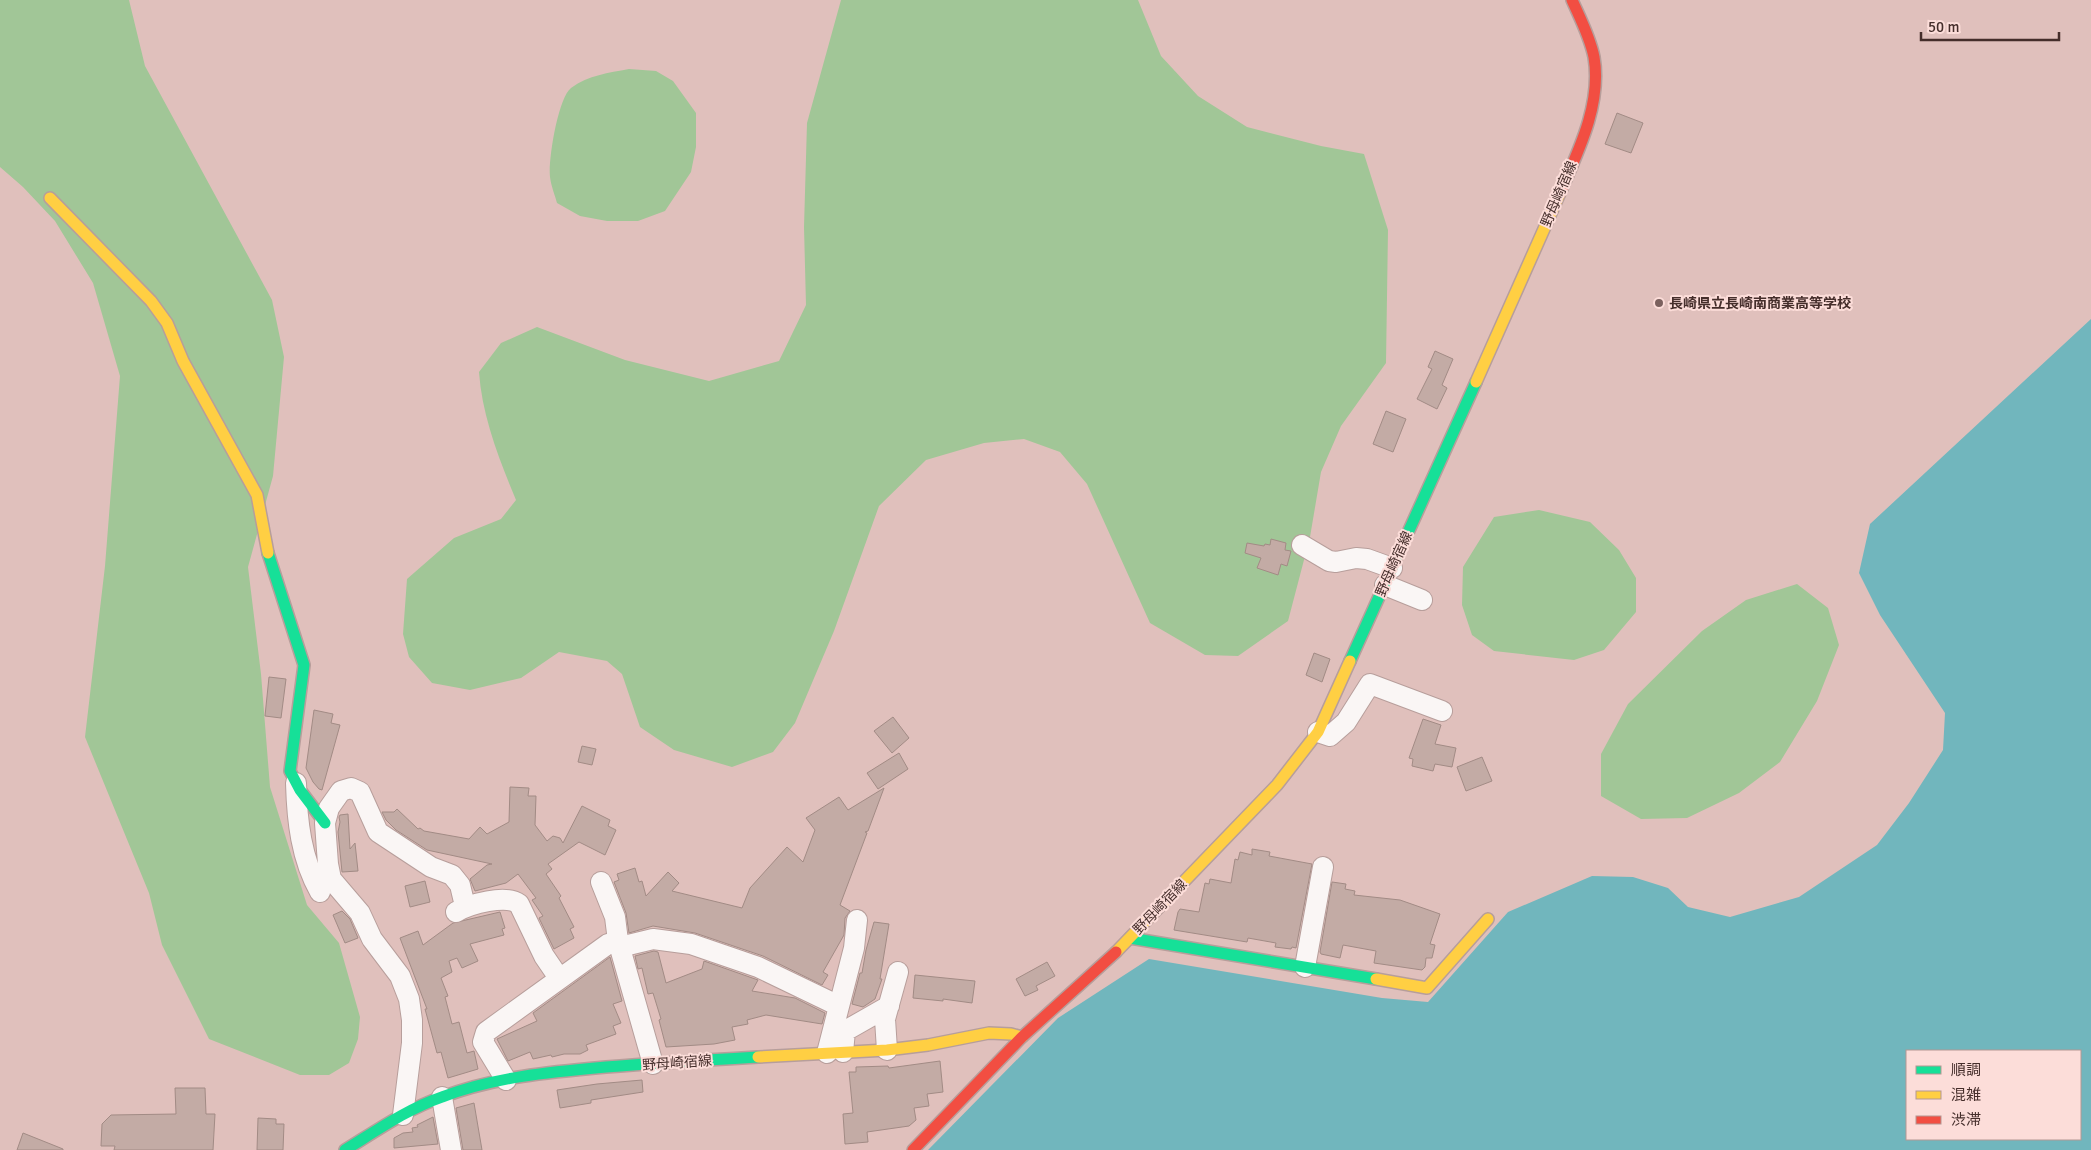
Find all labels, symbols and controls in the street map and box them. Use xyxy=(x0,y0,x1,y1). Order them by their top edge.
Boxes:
scale bar xyxy=(1921,10,2058,42)
text: 50 m xyxy=(1928,18,1959,36)
street label: 野母崎宿線 xyxy=(1538,158,1580,230)
place label: 長崎県立長崎南商業高等学校 xyxy=(1669,295,1851,312)
marker: 長崎県立長崎南商業高等学校 xyxy=(1653,297,1665,309)
street label: 野母崎宿線 xyxy=(1372,529,1416,599)
street label: 野母崎宿線 xyxy=(1130,876,1190,938)
legend xyxy=(1906,1050,2081,1140)
street label: 野母崎宿線 xyxy=(641,1052,713,1074)
text: 順調 xyxy=(1951,1061,1981,1079)
text: 混雑 xyxy=(1951,1086,1981,1104)
text: 渋滞 xyxy=(1951,1111,1981,1129)

